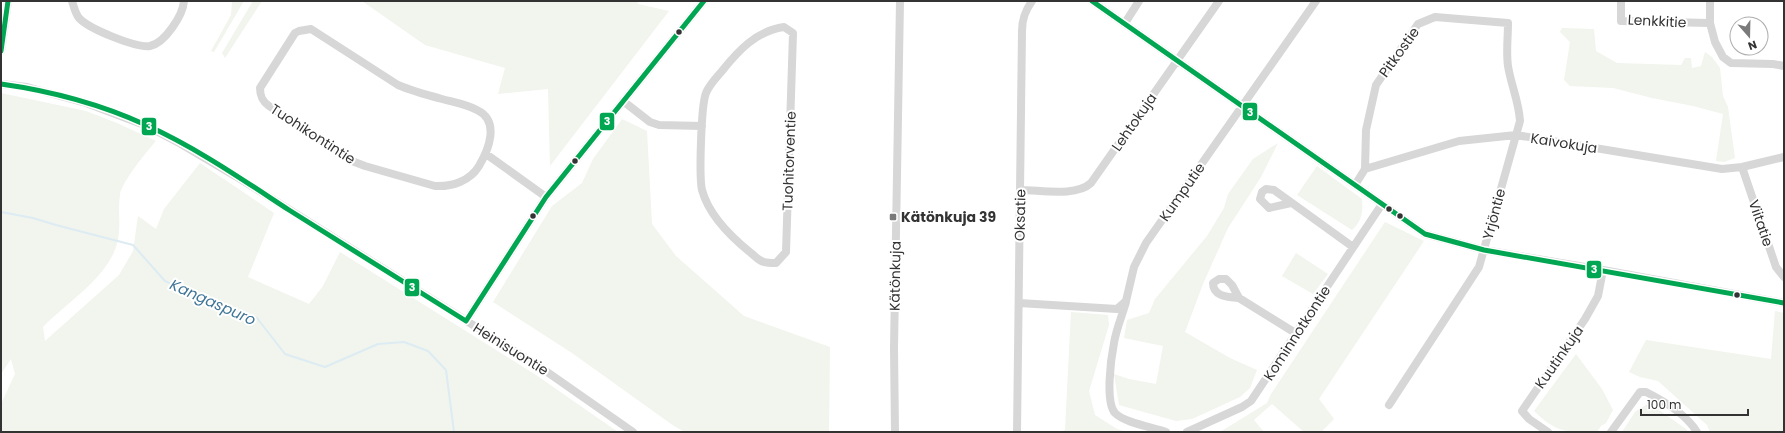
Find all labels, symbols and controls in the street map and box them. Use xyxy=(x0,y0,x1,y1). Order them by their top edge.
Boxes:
street label: Lenkkitie xyxy=(1627,9,1687,33)
north arrow xyxy=(1729,16,1769,56)
street label: Pitkostie xyxy=(1374,23,1424,81)
unlabelled marker xyxy=(674,27,684,37)
text: N xyxy=(1746,36,1759,54)
street label: Lehtokuja xyxy=(1107,89,1161,155)
street label: Tuohikontintie xyxy=(267,99,360,169)
line badge: 3 xyxy=(1242,102,1258,121)
text: 3 xyxy=(1247,104,1254,120)
street label: Tuohitorventie xyxy=(777,110,801,211)
line badge: 3 xyxy=(599,112,615,131)
text: 3 xyxy=(604,113,611,129)
line badge: 3 xyxy=(141,117,157,136)
text: 3 xyxy=(146,118,153,134)
street label: Kaivokuja xyxy=(1529,128,1599,158)
unlabelled marker xyxy=(570,156,580,166)
street label: Kumputie xyxy=(1154,158,1210,225)
street label: Yrjöntie xyxy=(1478,186,1510,242)
street label: Oksatie xyxy=(1010,188,1030,241)
street label: Viitatie xyxy=(1744,197,1778,249)
unlabelled marker xyxy=(1384,204,1394,214)
place label: Kätönkuja 39 xyxy=(901,207,996,227)
unlabelled marker xyxy=(528,211,538,221)
unlabelled marker xyxy=(1395,211,1405,221)
marker: Kätönkuja 39 xyxy=(888,212,898,222)
street label: Kätönkuja xyxy=(884,241,906,311)
line badge: 3 xyxy=(1586,260,1602,279)
text: 3 xyxy=(1591,261,1598,277)
water label: Kangaspuro xyxy=(167,274,259,330)
line badge: 3 xyxy=(404,278,420,297)
text: 3 xyxy=(409,279,416,295)
street label: Kominnotkontie xyxy=(1259,281,1335,384)
unlabelled marker xyxy=(1732,290,1742,300)
street label: Heinisuontie xyxy=(469,318,553,380)
street label: Kuutinkuja xyxy=(1530,321,1588,393)
scale bar xyxy=(1641,391,1748,417)
text: 100 m xyxy=(1647,396,1681,413)

